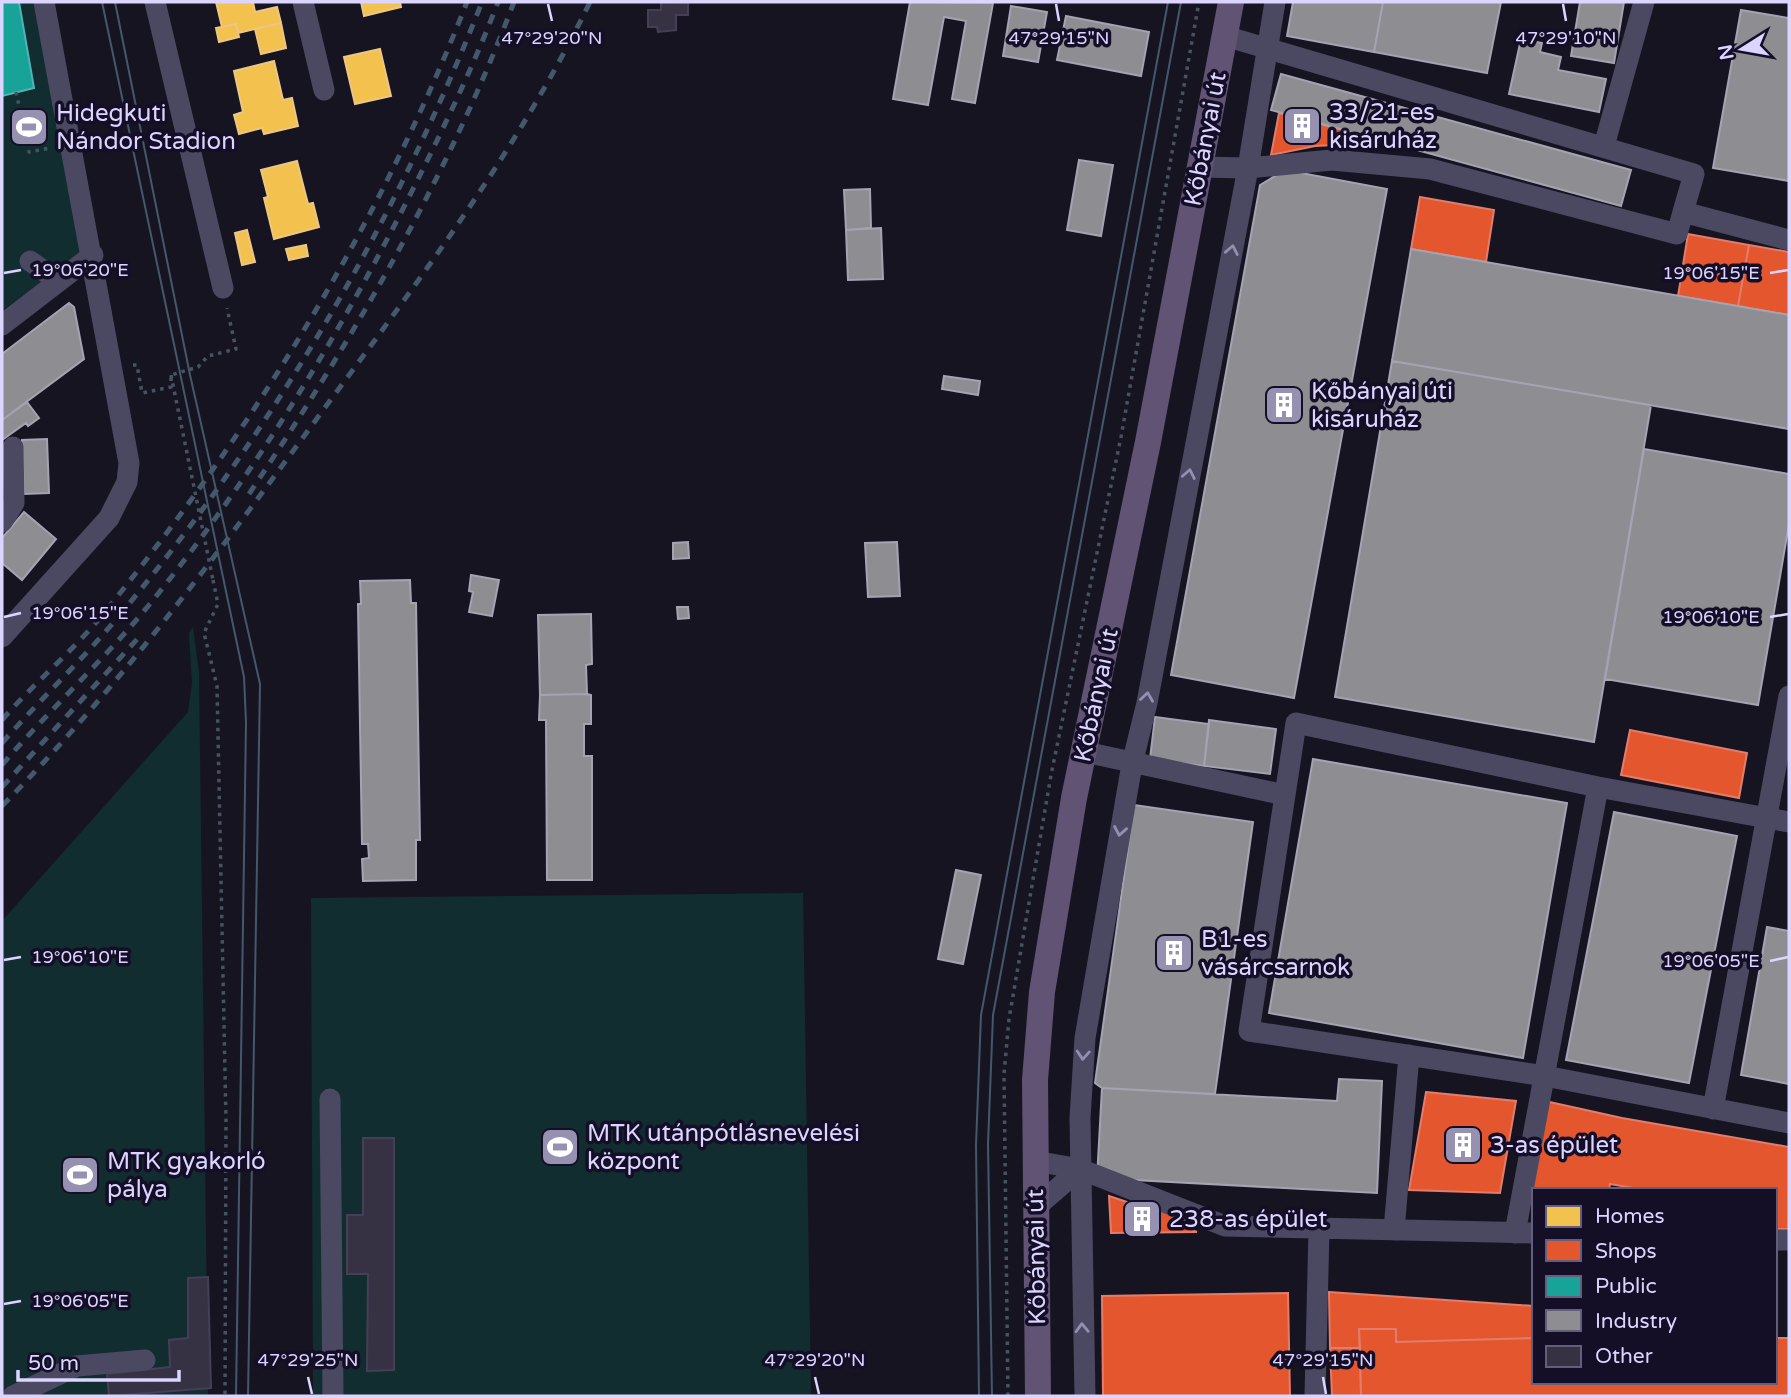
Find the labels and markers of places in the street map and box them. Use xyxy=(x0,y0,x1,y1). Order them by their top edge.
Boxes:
place label: 33/21-es kisáruház xyxy=(1329,98,1437,155)
place label: Hidegkuti Nándor Stadion xyxy=(56,99,236,156)
building icon: 33/21-es kisáruház xyxy=(1281,105,1323,147)
sports icon: Hidegkuti Nándor Stadion xyxy=(8,106,50,148)
place label: Kőbányai úti kisáruház xyxy=(1311,377,1453,434)
building icon: Kőbányai úti kisáruház xyxy=(1263,384,1305,426)
place label: B1-es vásárcsarnok xyxy=(1201,925,1350,982)
building icon: B1-es vásárcsarnok xyxy=(1153,932,1195,974)
place label: MTK utánpótlásnevelési központ xyxy=(587,1119,860,1176)
building icon: 3-as épület xyxy=(1442,1124,1484,1166)
sports icon: MTK utánpótlásnevelési központ xyxy=(539,1126,581,1168)
place label: 3-as épület xyxy=(1490,1131,1618,1160)
place label: MTK gyakorló pálya xyxy=(107,1147,266,1204)
sports icon: MTK gyakorló pálya xyxy=(59,1154,101,1196)
building icon: 238-as épület xyxy=(1121,1198,1163,1240)
place label: 238-as épület xyxy=(1169,1205,1327,1234)

